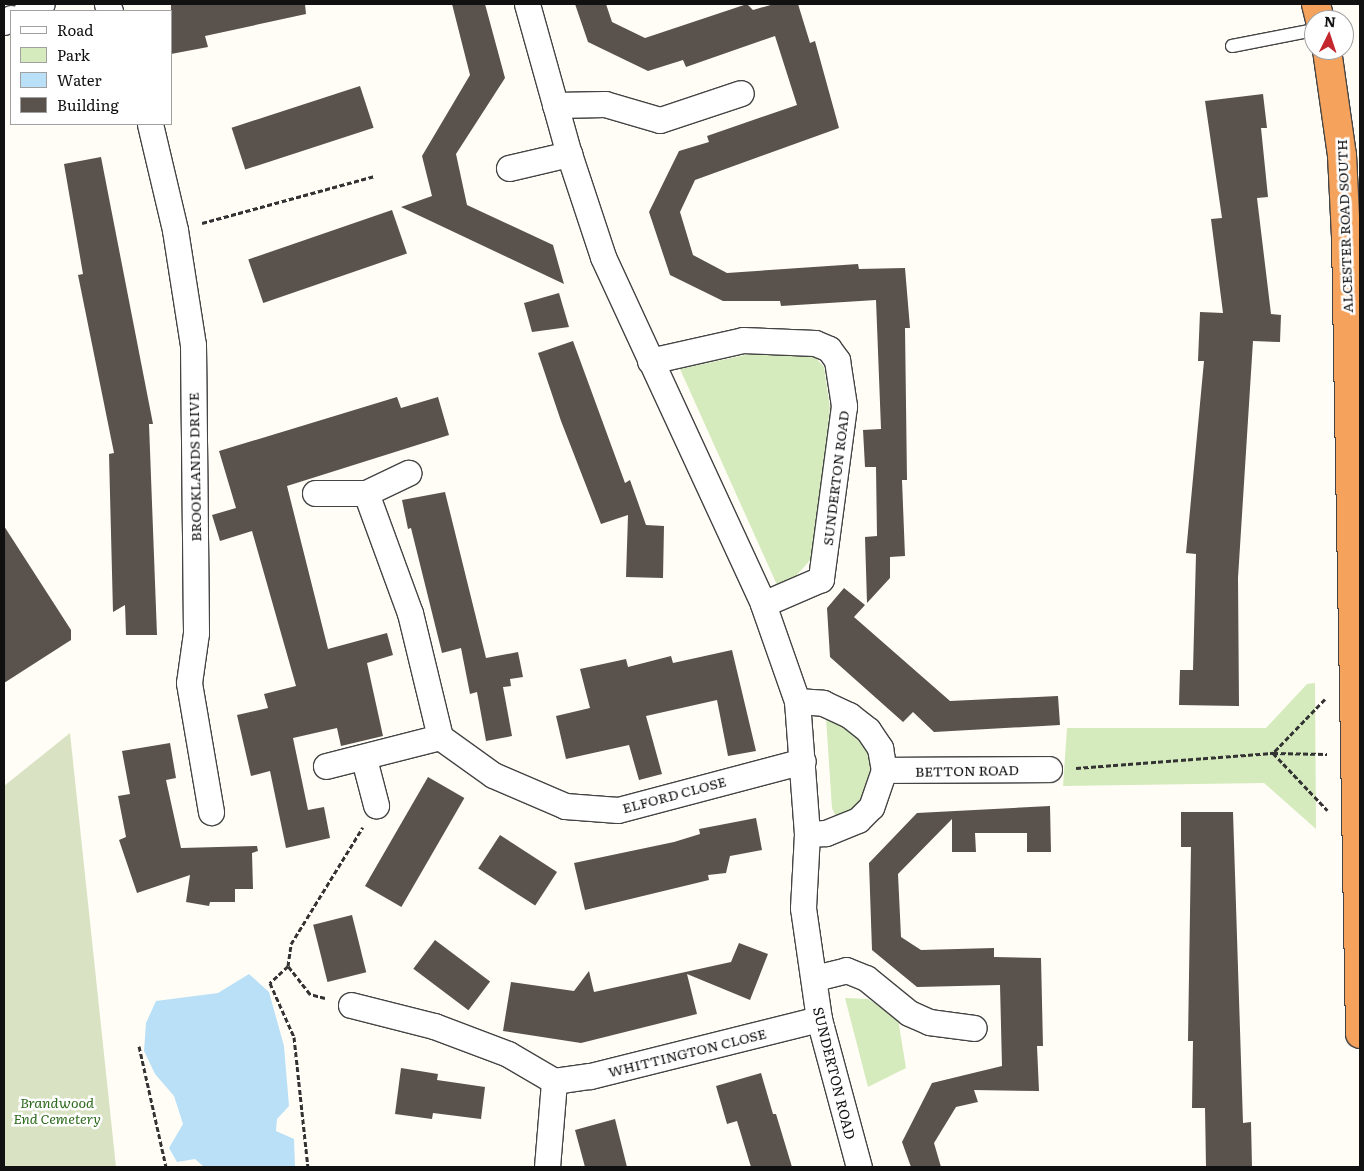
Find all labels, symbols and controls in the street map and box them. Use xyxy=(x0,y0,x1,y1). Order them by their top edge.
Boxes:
legend xyxy=(10,10,172,125)
north arrow xyxy=(1304,10,1354,60)
text: N xyxy=(1323,11,1337,31)
text: Road xyxy=(57,18,93,41)
text: Park xyxy=(57,43,90,66)
text: Water xyxy=(57,68,102,91)
text: Building xyxy=(57,93,119,116)
street label: ALCESTER ROAD SOUTH xyxy=(1333,139,1355,313)
street label: BROOKLANDS DRIVE xyxy=(184,392,204,542)
street label: SUNDERTON ROAD xyxy=(818,409,852,547)
street label: BETTON ROAD xyxy=(915,761,1019,779)
street label: ELFORD CLOSE xyxy=(620,772,728,816)
street label: SUNDERTON ROAD xyxy=(810,1005,860,1141)
street label: WHITTINGTON CLOSE xyxy=(606,1024,768,1080)
park label: Brandwood End Cemetery xyxy=(13,1094,101,1126)

